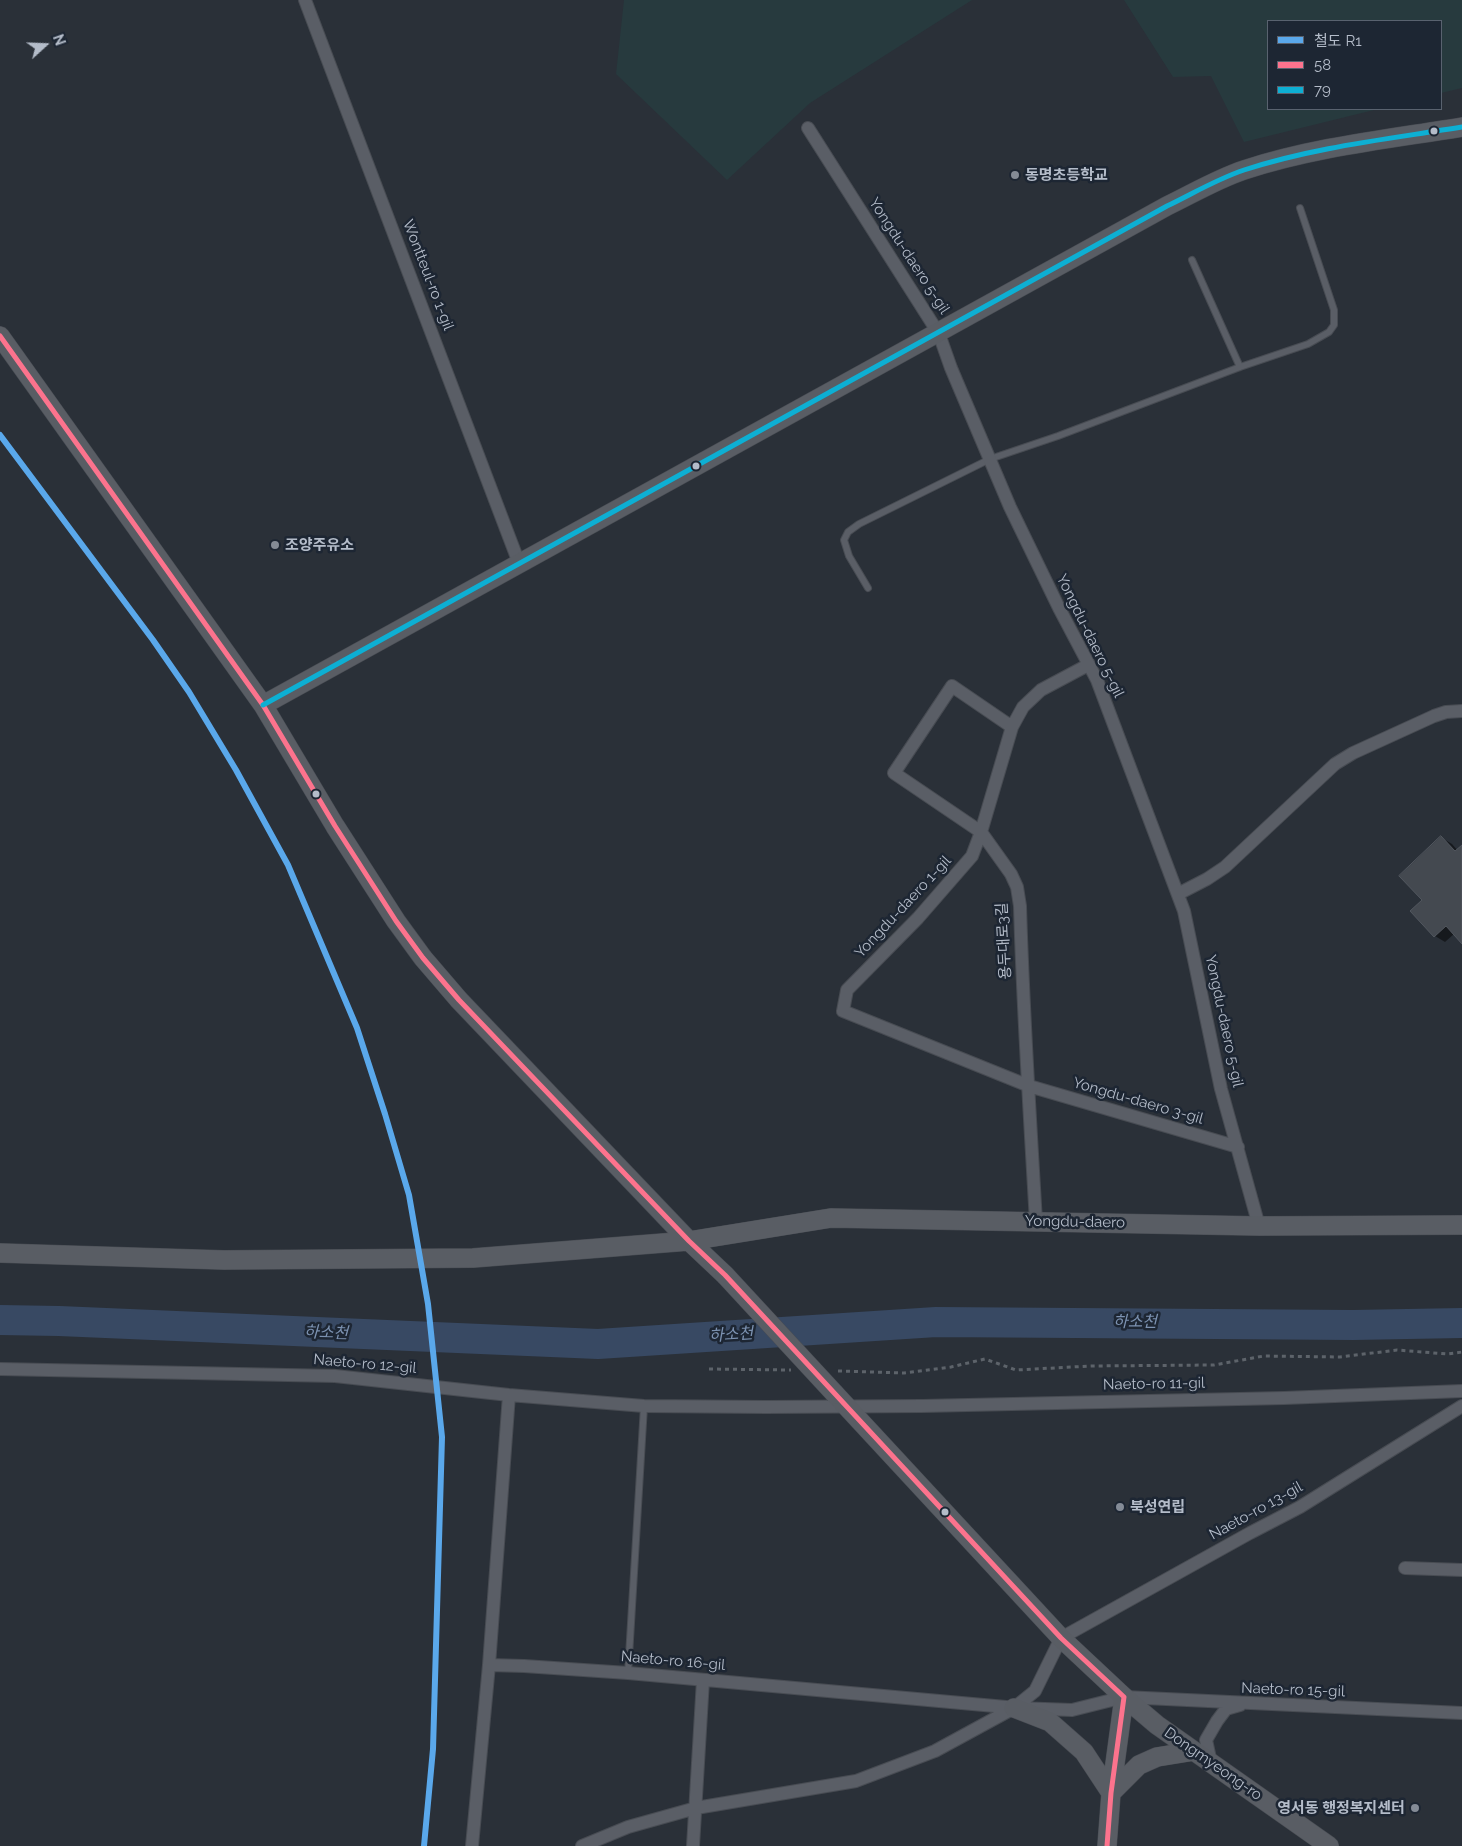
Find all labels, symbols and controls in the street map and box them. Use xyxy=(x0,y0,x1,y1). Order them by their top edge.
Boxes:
north arrow xyxy=(20,20,70,70)
legend xyxy=(1267,20,1442,110)
text: N xyxy=(50,32,68,48)
text: 철도 R1 xyxy=(1314,32,1362,50)
text: 58 xyxy=(1314,56,1331,74)
text: 79 xyxy=(1314,81,1331,99)
unlabelled marker xyxy=(1429,126,1439,136)
place label: 동명초등학교 xyxy=(1025,166,1108,184)
marker: 동명초등학교 xyxy=(1009,169,1021,181)
street label: Yongdu-daero 5-gil xyxy=(865,194,953,318)
street label: Wontteul-ro 1-gil xyxy=(399,217,457,333)
unlabelled marker xyxy=(691,461,701,471)
place label: 조양주유소 xyxy=(285,536,354,554)
marker: 조양주유소 xyxy=(269,539,281,551)
street label: Yongdu-daero 5-gil xyxy=(1052,571,1128,701)
unlabelled marker xyxy=(311,789,321,799)
street label: Yongdu-daero 1-gil xyxy=(851,852,955,962)
street label: 용두대로3길 xyxy=(993,902,1015,980)
street label: Yongdu-daero 5-gil xyxy=(1201,953,1247,1089)
street label: Yongdu-daero 3-gil xyxy=(1071,1074,1205,1128)
street label: Yongdu-daero xyxy=(1025,1212,1125,1232)
water label: 하소천 xyxy=(1113,1312,1157,1332)
water label: 하소천 xyxy=(304,1323,348,1343)
water label: 하소천 xyxy=(708,1324,754,1346)
street label: Naeto-ro 12-gil xyxy=(313,1351,417,1377)
street label: Naeto-ro 11-gil xyxy=(1103,1374,1205,1394)
street label: Naeto-ro 13-gil xyxy=(1206,1478,1306,1544)
place label: 북성연립 xyxy=(1130,1498,1185,1516)
marker: 북성연립 xyxy=(1114,1501,1126,1513)
unlabelled marker xyxy=(940,1507,950,1517)
street label: Naeto-ro 16-gil xyxy=(620,1647,726,1675)
street label: Naeto-ro 15-gil xyxy=(1241,1679,1345,1701)
street label: Dongmyeong-ro xyxy=(1161,1724,1265,1804)
place label: 영서동 행정복지센터 xyxy=(1277,1799,1405,1817)
marker: 영서동 행정복지센터 xyxy=(1409,1802,1421,1814)

